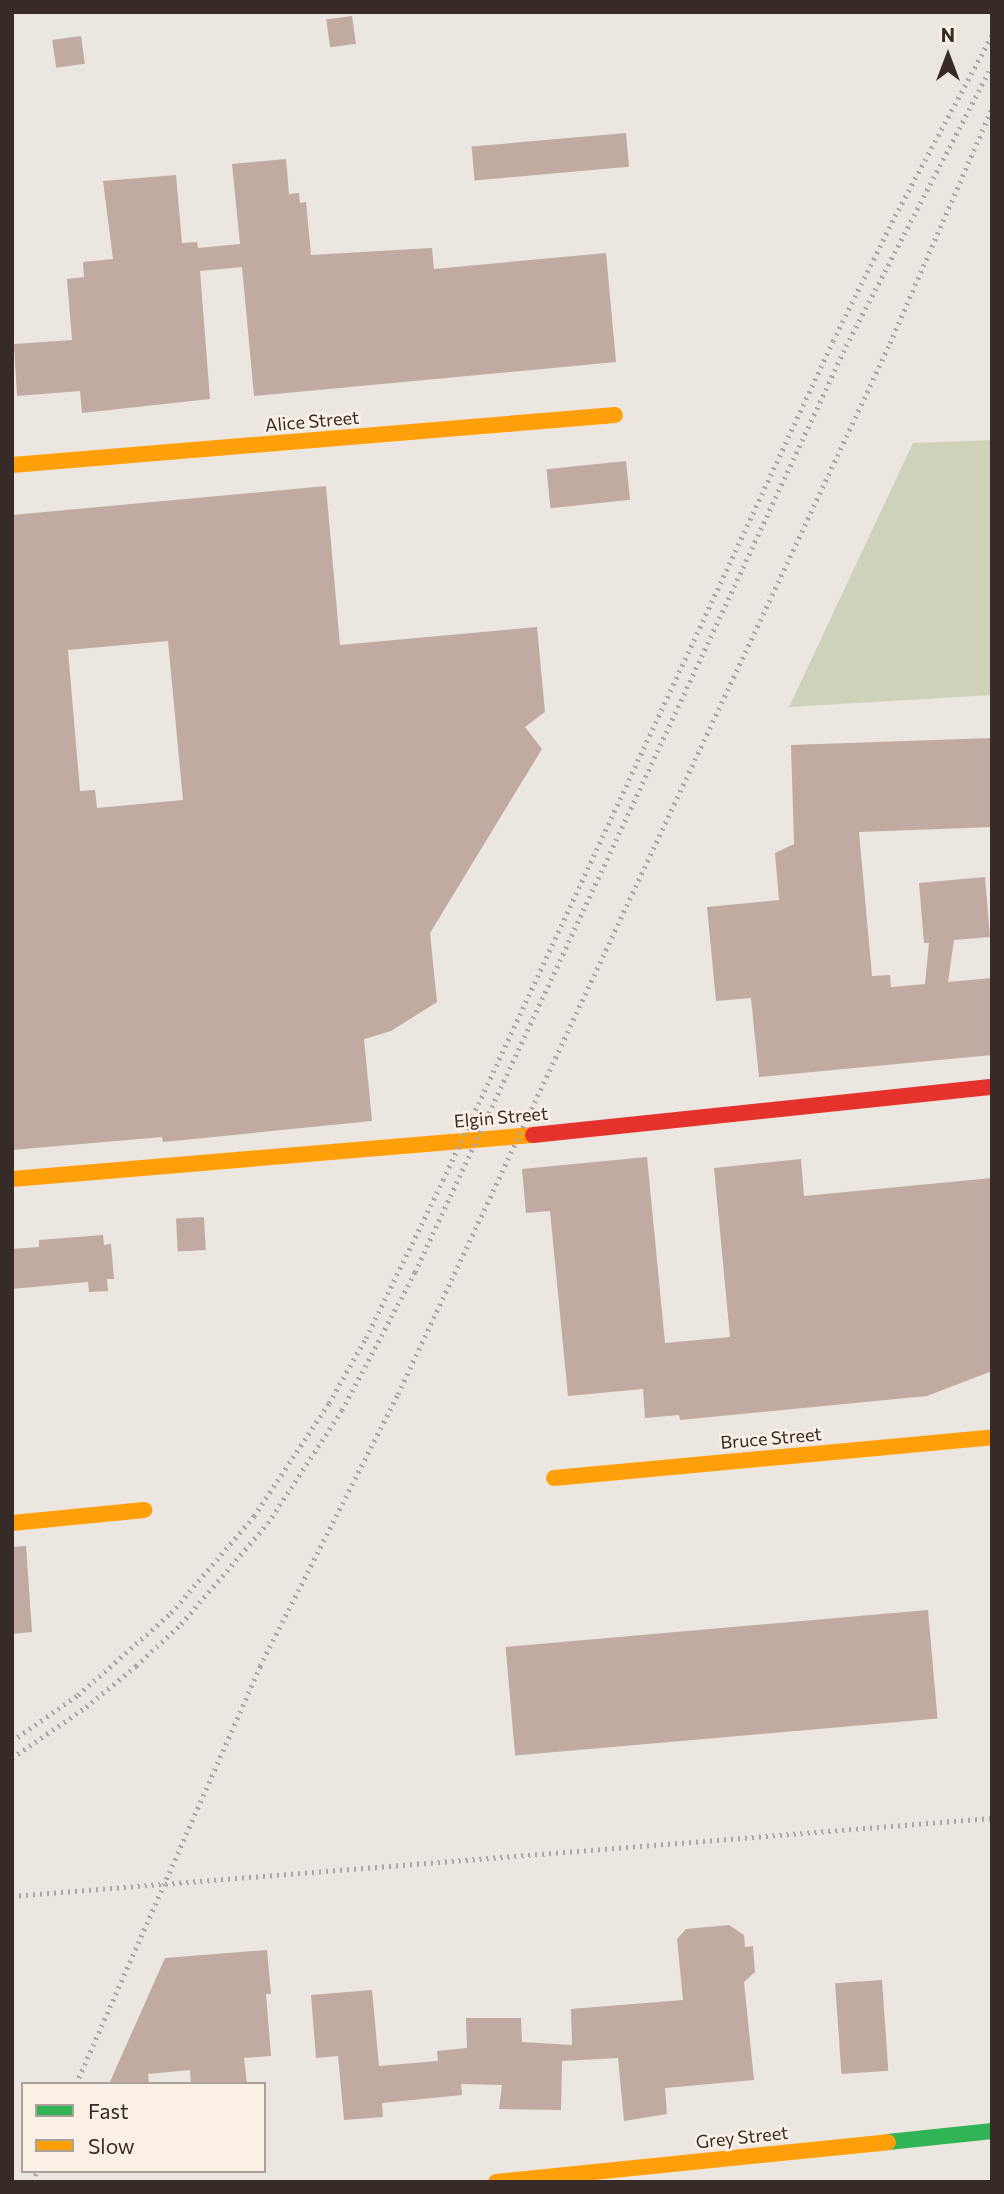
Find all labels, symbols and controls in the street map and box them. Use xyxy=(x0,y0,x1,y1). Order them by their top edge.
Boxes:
north arrow xyxy=(913,21,983,91)
text: N xyxy=(941,23,955,46)
street label: Alice Street xyxy=(264,406,360,436)
street label: Elgin Street xyxy=(453,1102,549,1132)
street label: Bruce Street xyxy=(719,1423,823,1453)
legend xyxy=(21,2082,266,2173)
text: Fast xyxy=(88,2098,129,2123)
street label: Grey Street xyxy=(695,2121,789,2153)
text: Slow xyxy=(88,2133,135,2158)

